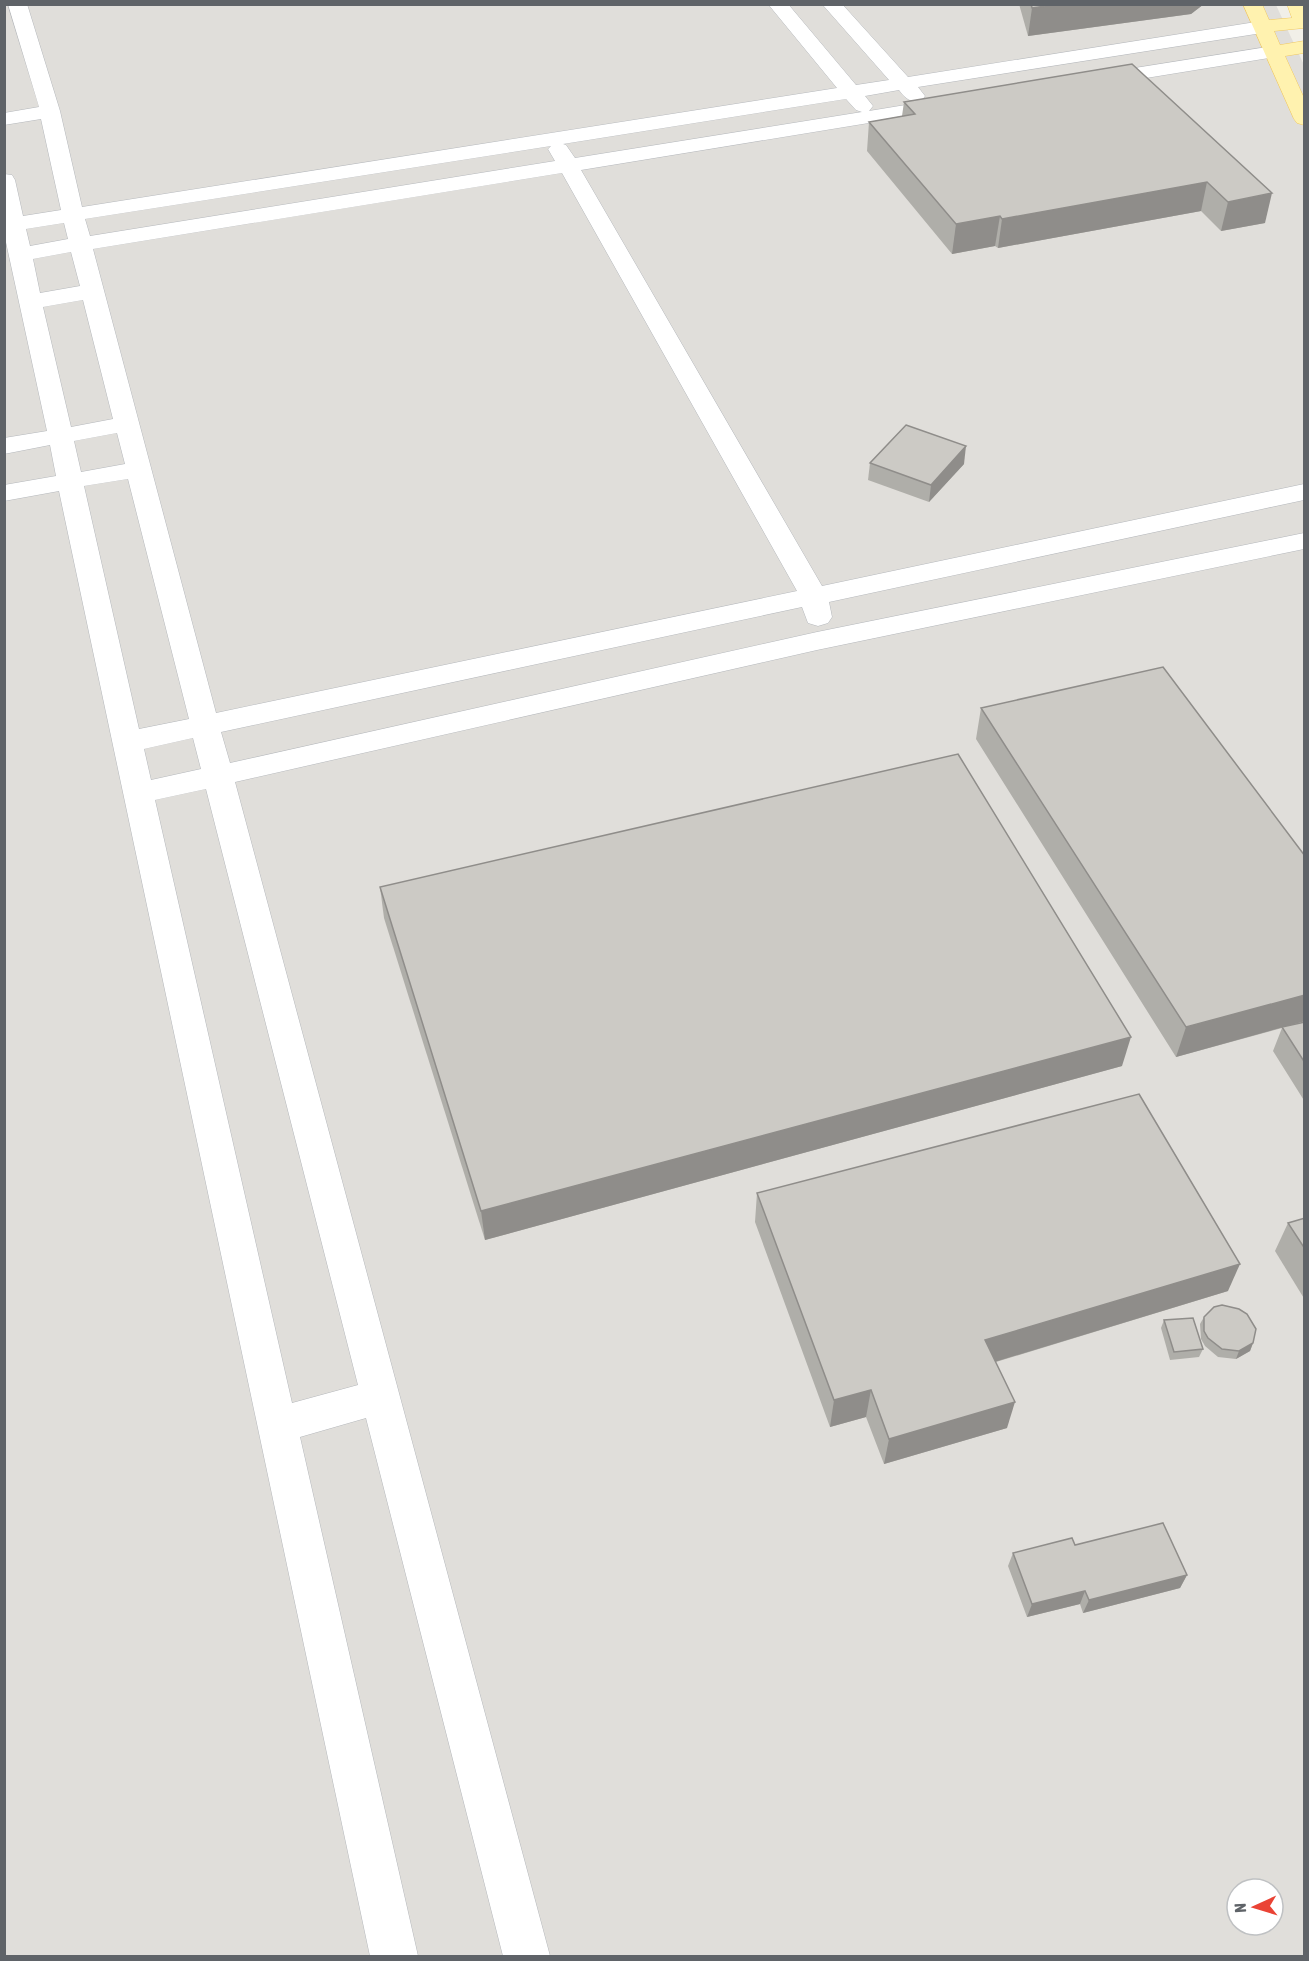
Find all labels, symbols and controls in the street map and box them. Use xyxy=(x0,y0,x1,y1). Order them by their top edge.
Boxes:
north arrow xyxy=(1225,1877,1285,1937)
text: N xyxy=(1231,1903,1249,1913)

